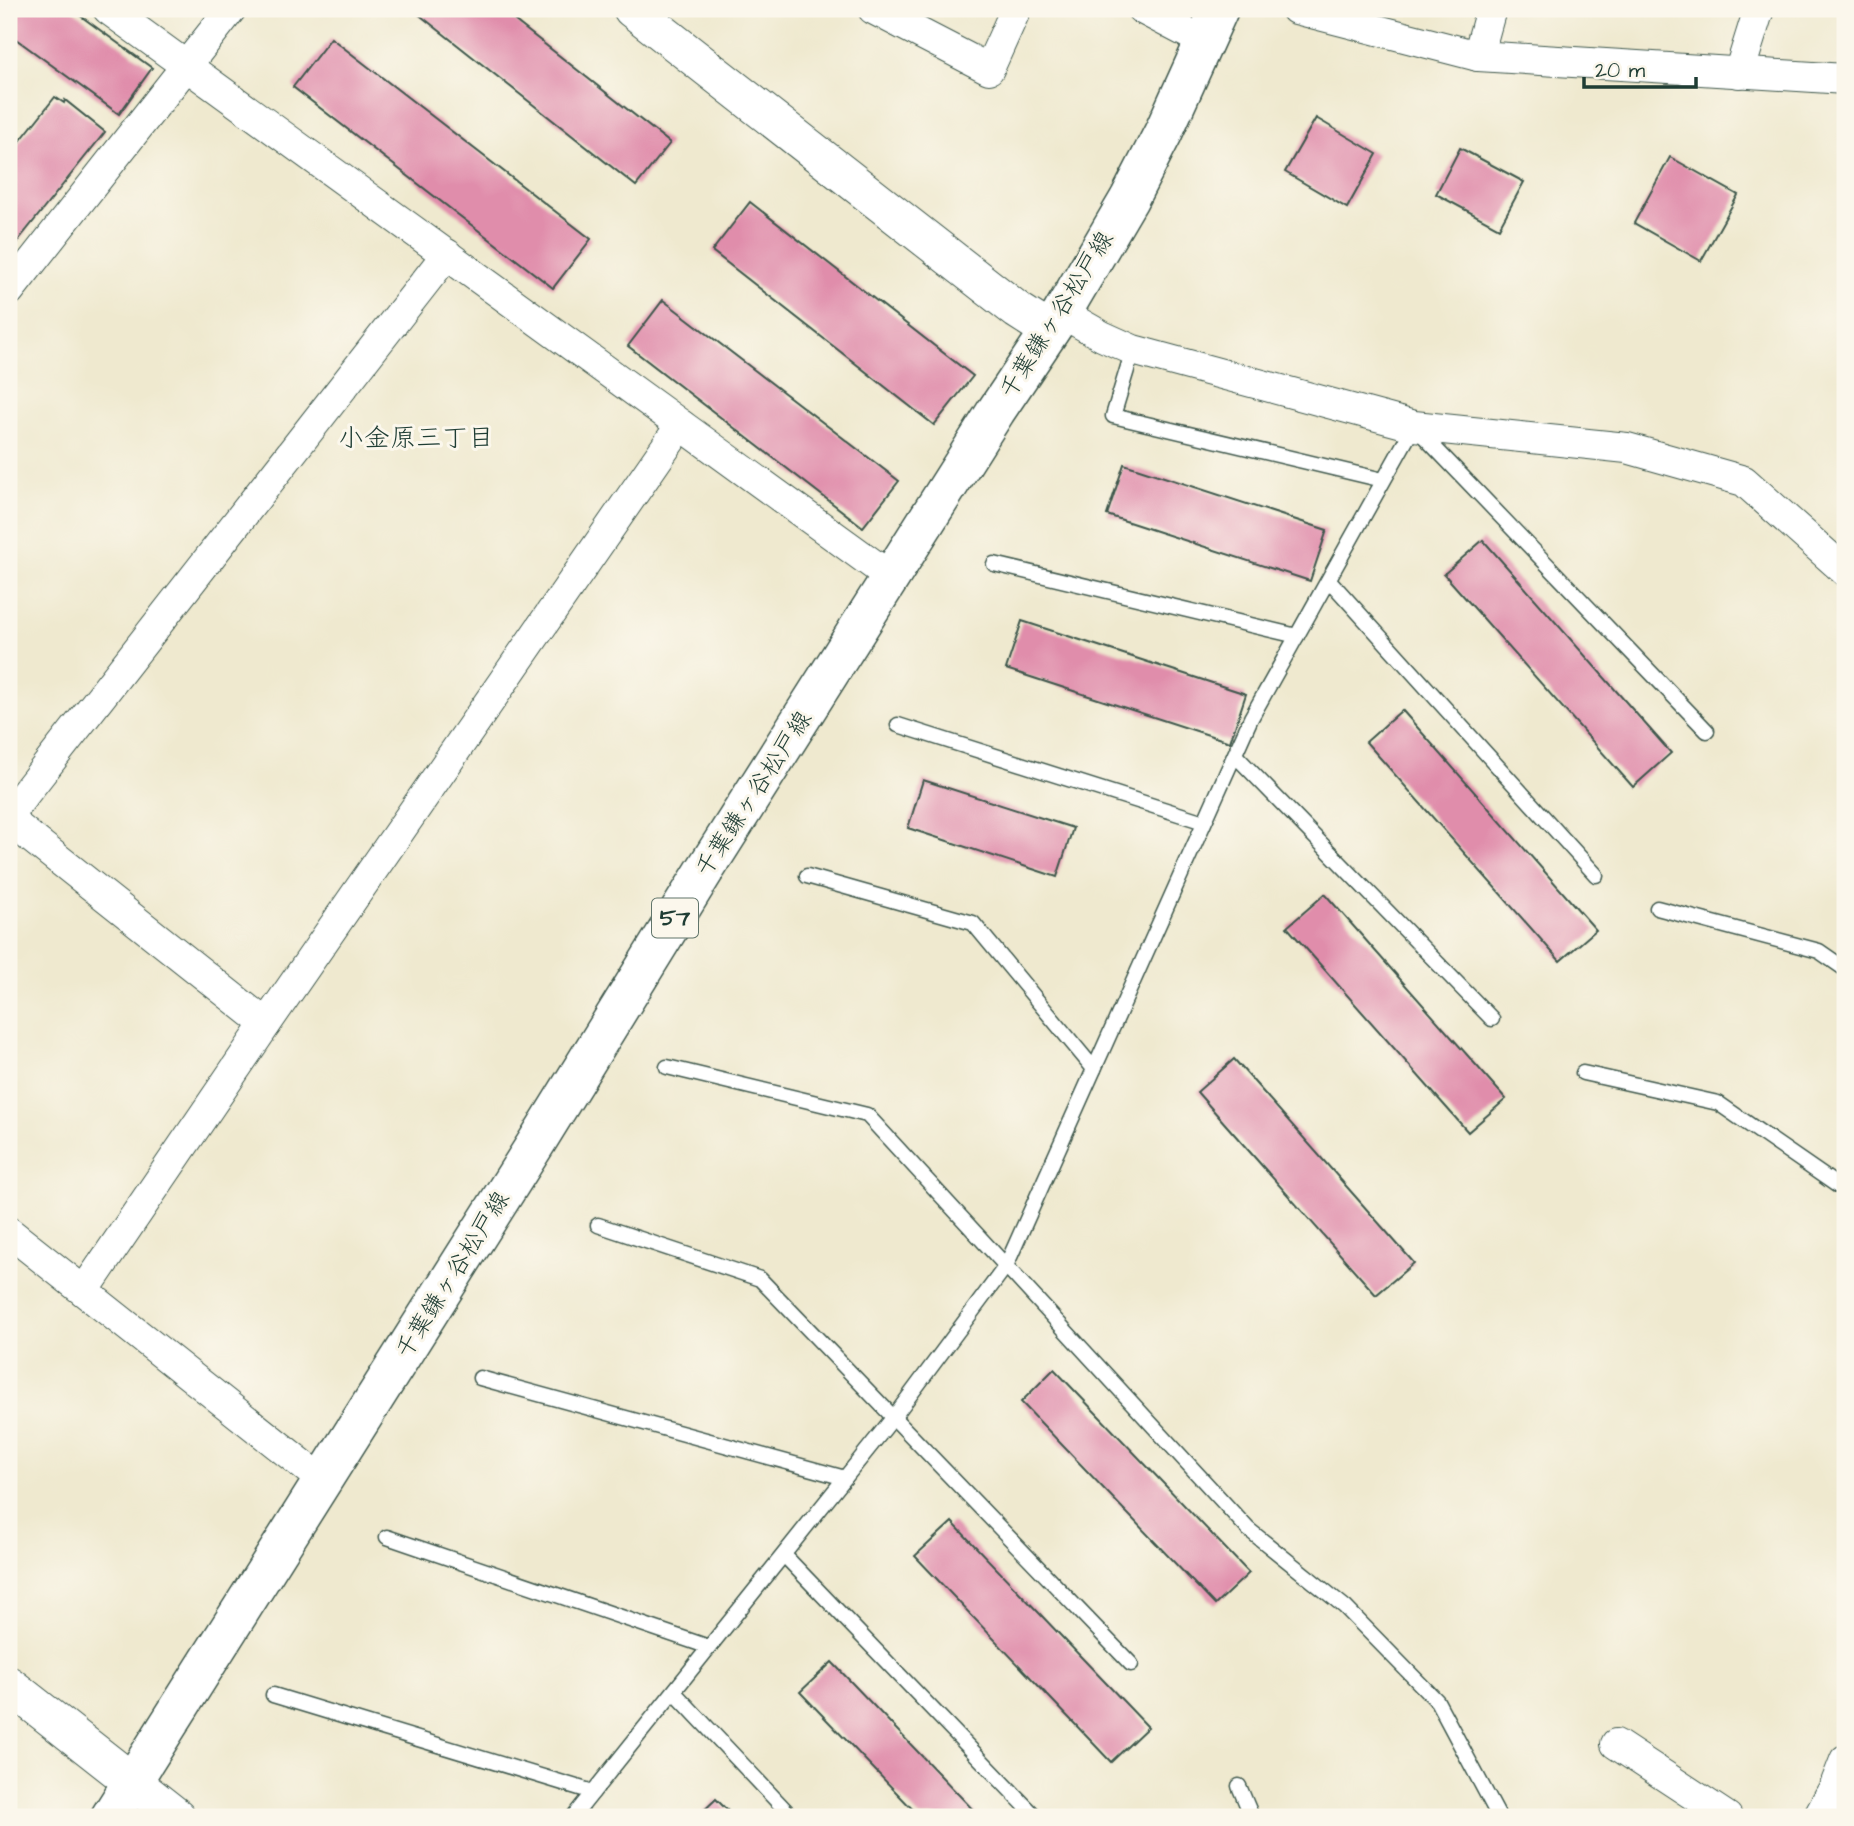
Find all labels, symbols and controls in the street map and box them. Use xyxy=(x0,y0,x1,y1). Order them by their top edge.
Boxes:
scale bar xyxy=(1584,46,1696,90)
text: 20 m xyxy=(1595,56,1646,85)
street label: 千葉鎌ヶ谷松戸線 xyxy=(992,225,1122,405)
district label: 小金原三丁目 xyxy=(338,420,494,456)
street label: 千葉鎌ヶ谷松戸線 xyxy=(687,704,821,884)
road number: 57 xyxy=(652,898,698,937)
street label: 千葉鎌ヶ谷松戸線 xyxy=(388,1185,518,1365)

